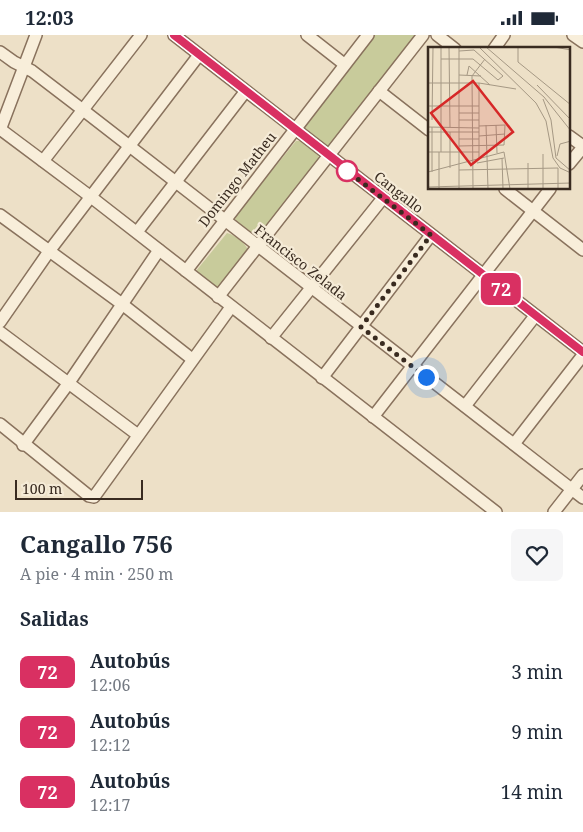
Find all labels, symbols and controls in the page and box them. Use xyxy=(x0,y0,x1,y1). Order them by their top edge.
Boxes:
text: 12:03 xyxy=(25,5,74,31)
inset map xyxy=(428,47,570,190)
street label: Domingo Matheu xyxy=(194,128,280,230)
unlabelled marker xyxy=(336,160,358,182)
street label: Cangallo xyxy=(370,167,428,217)
street label: Francisco Zelada xyxy=(251,220,351,304)
line badge: 72 xyxy=(478,273,524,305)
text: 72 xyxy=(491,277,511,301)
your location xyxy=(414,365,439,390)
scale bar xyxy=(15,477,142,500)
text: 100 m xyxy=(22,479,62,498)
text: Cangallo 756 xyxy=(20,527,173,560)
button: heart xyxy=(511,529,563,581)
text: A pie · 4 min · 250 m xyxy=(20,563,173,585)
text: Salidas xyxy=(20,606,89,632)
text: Autobús xyxy=(90,648,170,674)
text: 3 min xyxy=(511,659,563,685)
text: 72 xyxy=(37,660,58,684)
text: 12:06 xyxy=(90,674,130,696)
text: Autobús xyxy=(90,708,170,734)
text: 9 min xyxy=(511,719,563,745)
text: 72 xyxy=(37,720,58,744)
text: 12:12 xyxy=(90,734,130,756)
text: Autobús xyxy=(90,768,170,794)
text: 14 min xyxy=(501,779,563,805)
text: 72 xyxy=(37,780,58,804)
text: 12:17 xyxy=(90,794,130,816)

